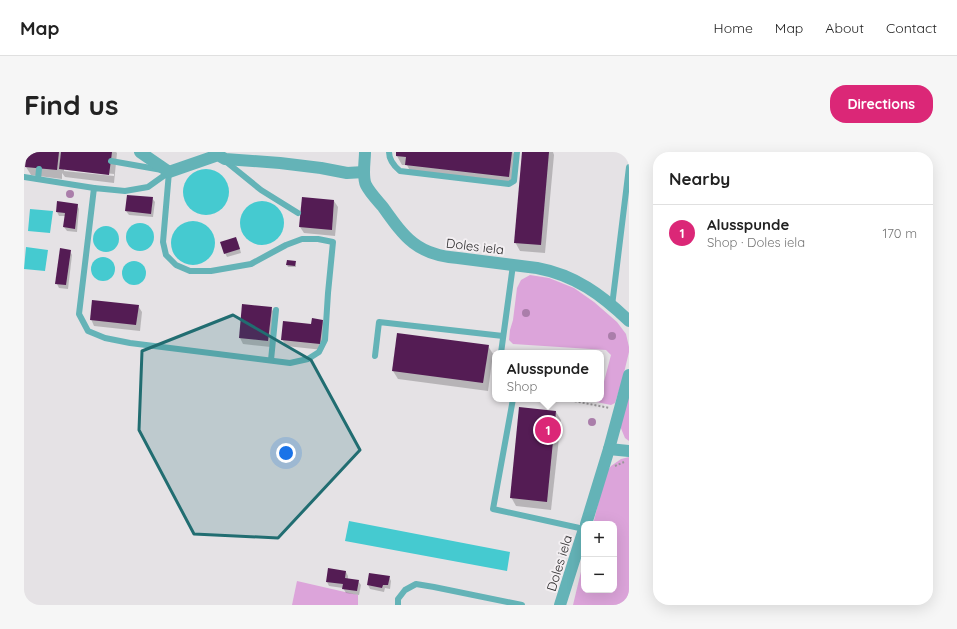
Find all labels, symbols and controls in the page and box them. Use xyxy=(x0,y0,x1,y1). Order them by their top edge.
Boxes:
text: Map xyxy=(20,16,59,40)
text: Home xyxy=(714,19,753,37)
text: Map xyxy=(775,19,803,37)
text: About xyxy=(825,19,864,37)
text: Contact xyxy=(886,19,937,37)
button: Directions xyxy=(830,85,933,123)
text: Find us xyxy=(24,87,118,122)
text: Nearby xyxy=(669,168,730,189)
text: Alusspunde xyxy=(707,215,789,234)
text: 1 xyxy=(679,225,685,241)
text: 170 m xyxy=(882,225,917,241)
text: Shop · Doles iela xyxy=(707,234,805,250)
street label: Doles iela xyxy=(445,235,505,257)
popup xyxy=(492,350,604,402)
text: Alusspunde xyxy=(507,359,589,378)
text: Shop xyxy=(507,378,537,394)
pin: 1 xyxy=(535,415,561,445)
your location xyxy=(276,443,296,463)
map controls xyxy=(581,521,617,593)
button: + xyxy=(581,521,617,557)
street label: Doles iela xyxy=(543,533,575,593)
button: − xyxy=(581,557,617,593)

